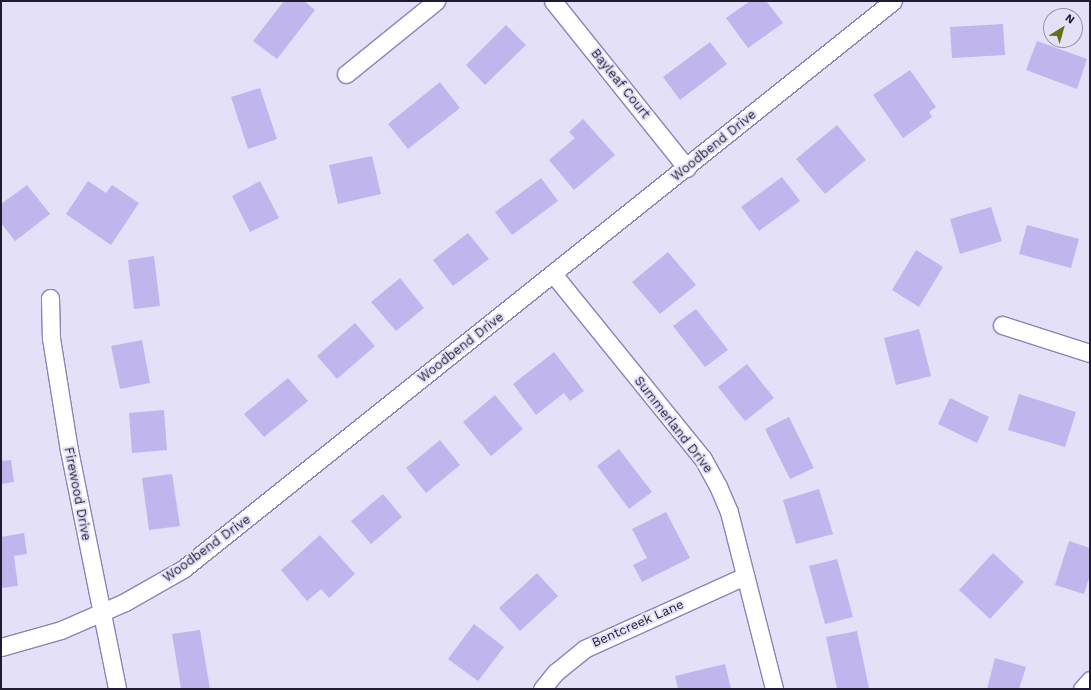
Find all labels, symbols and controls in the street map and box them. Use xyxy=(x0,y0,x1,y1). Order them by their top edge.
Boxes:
north arrow xyxy=(1043,8,1083,48)
text: N xyxy=(1063,11,1077,26)
street label: Bayleaf Court xyxy=(587,46,653,122)
street label: Woodbend Drive xyxy=(669,107,759,185)
street label: Woodbend Drive xyxy=(415,310,507,386)
street label: Summerland Drive xyxy=(630,374,716,476)
street label: Firewood Drive xyxy=(60,446,94,542)
street label: Woodbend Drive xyxy=(160,512,254,586)
street label: Bentcreek Lane xyxy=(589,597,687,651)

